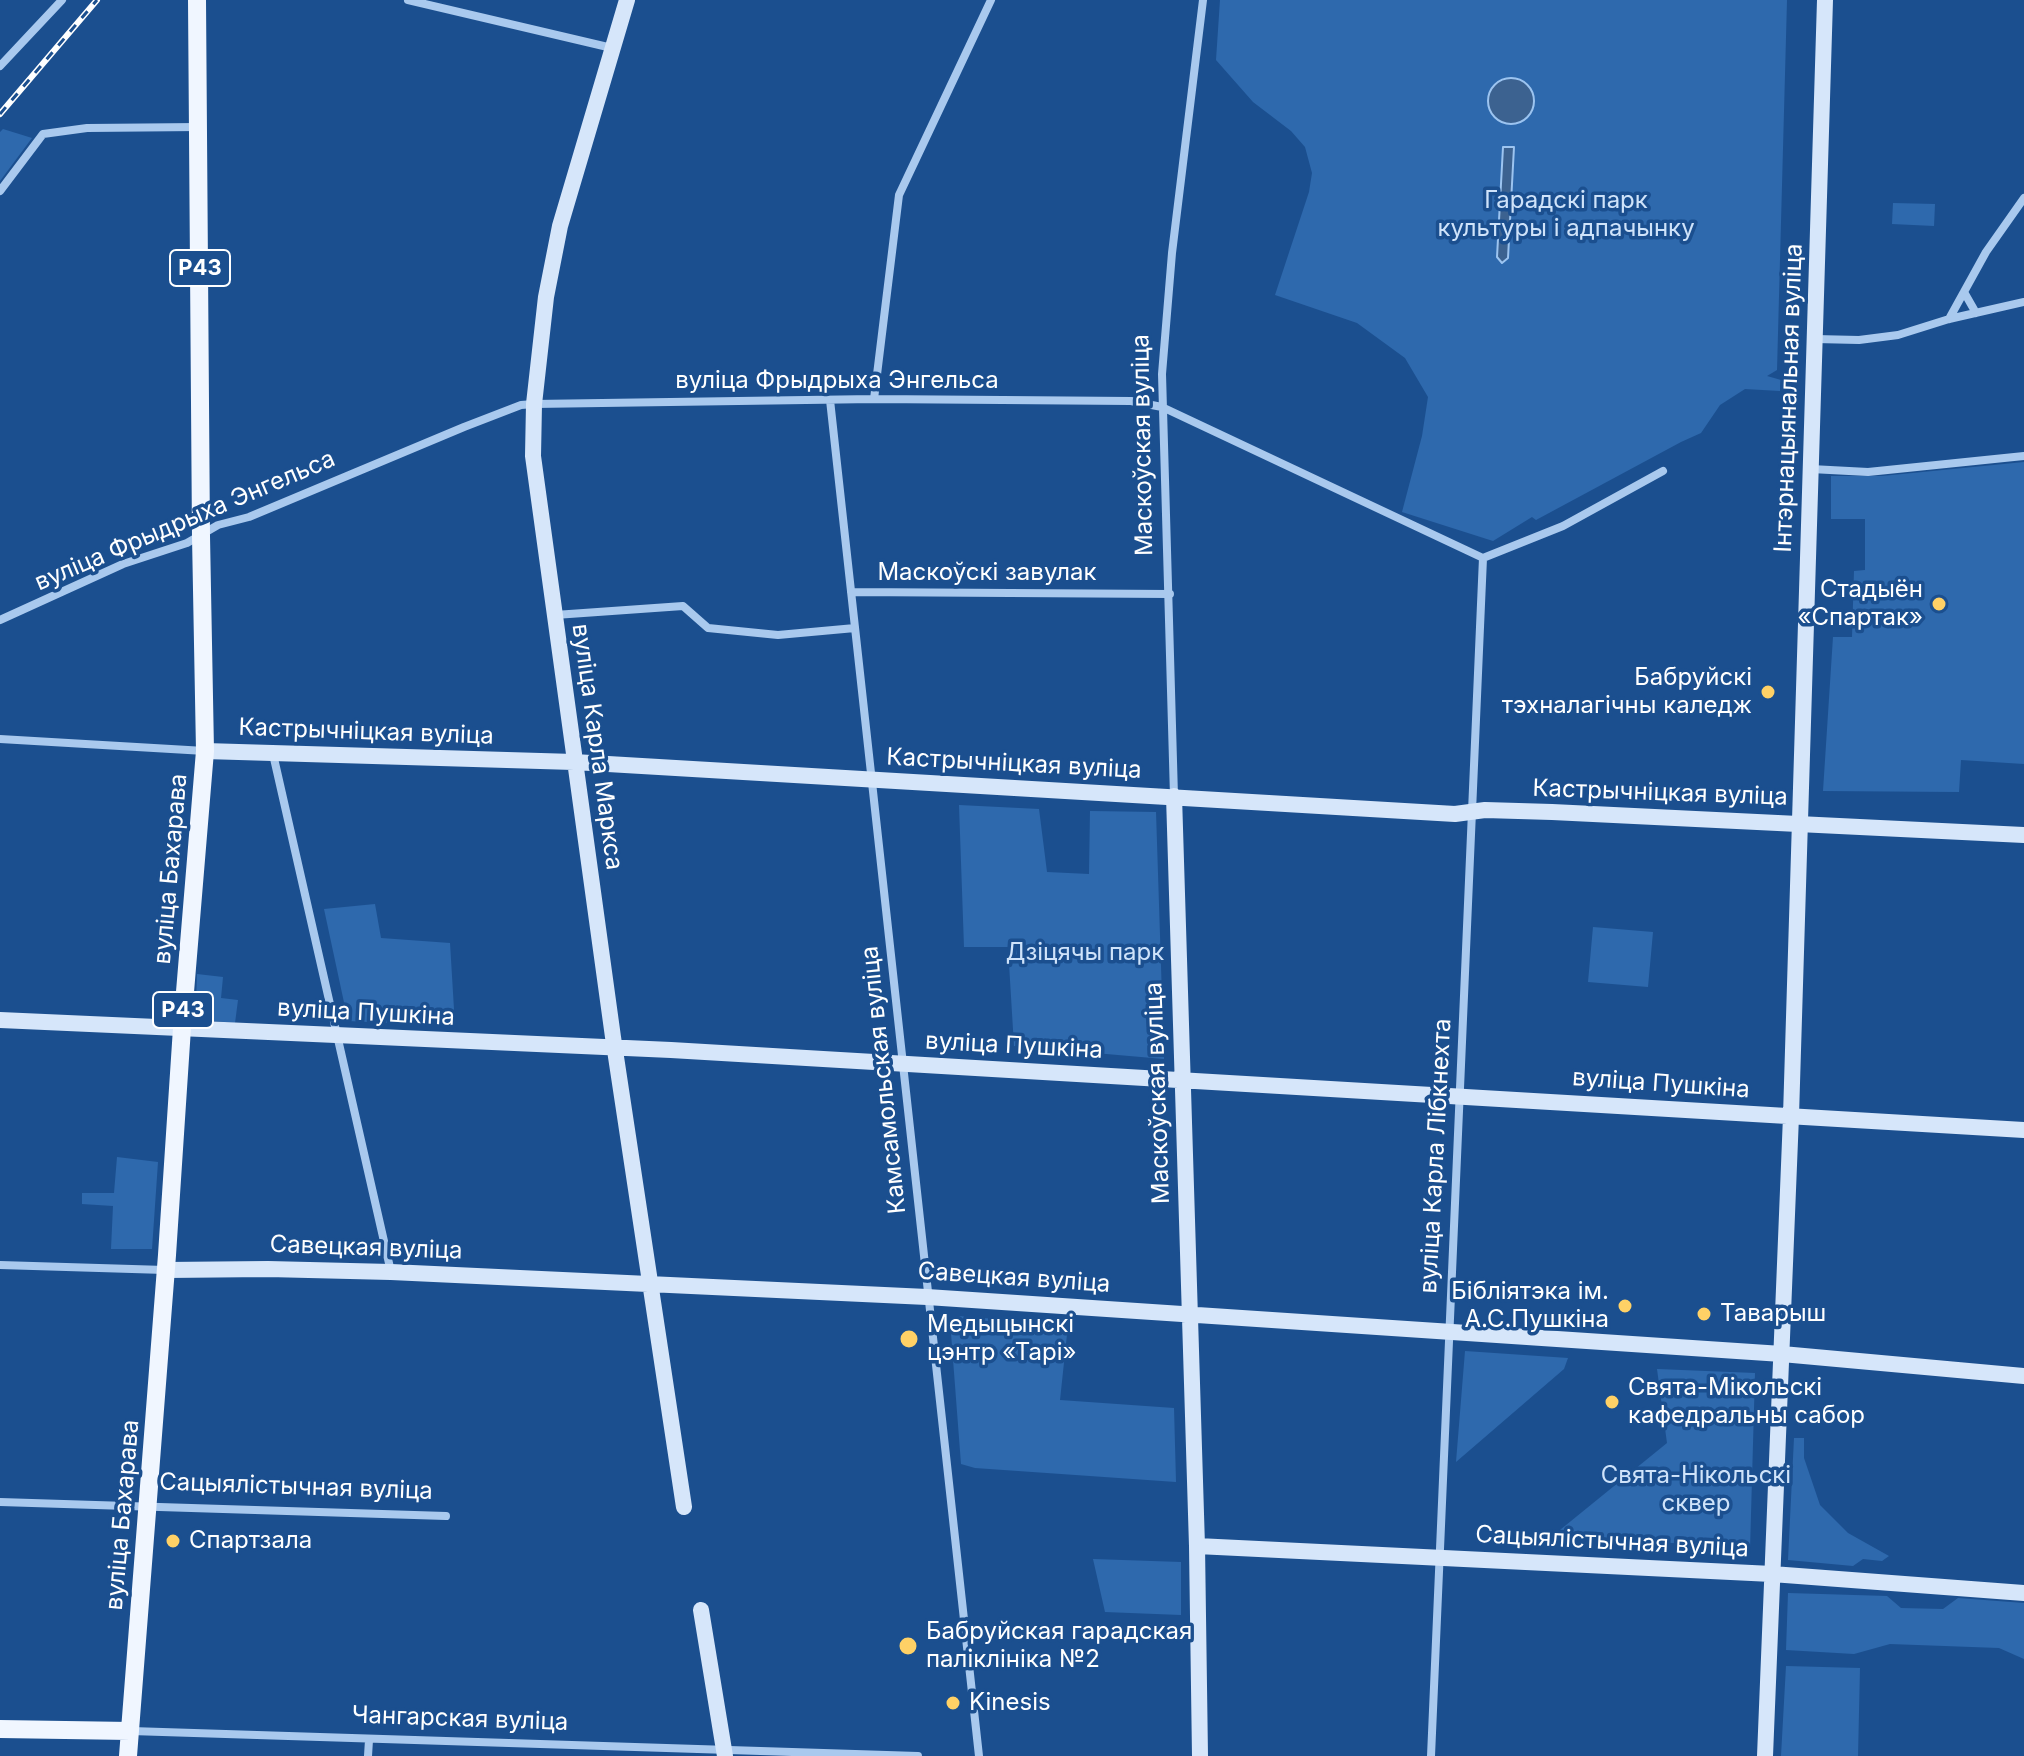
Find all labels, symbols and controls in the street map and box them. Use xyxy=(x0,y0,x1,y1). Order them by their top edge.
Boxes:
park label: Гарадскі парк культуры і адпачынку xyxy=(1437,187,1695,243)
street label: Інтэрнацыянальная вуліца xyxy=(1769,243,1809,553)
road number: Р43 xyxy=(170,250,230,286)
street label: Маскоўская вуліца xyxy=(1127,334,1159,556)
street label: вуліца Фрыдрыха Энгельса xyxy=(675,367,999,395)
street label: вуліца Фрыдрыха Энгельса xyxy=(30,445,340,597)
street label: Маскоўскі завулак xyxy=(877,559,1097,587)
place label: Стадыён «Спартак» xyxy=(1798,576,1923,632)
marker: Стадыён «Спартак» xyxy=(1930,595,1948,613)
street label: вуліца Карла Маркса xyxy=(565,622,629,872)
place label: Бабруйскі тэхналагічны каледж xyxy=(1502,664,1752,720)
marker: Бабруйскі тэхналагічны каледж xyxy=(1759,683,1777,701)
street label: Кастрычніцкая вуліца xyxy=(238,713,494,751)
street label: Кастрычніцкая вуліца xyxy=(886,743,1142,785)
street label: вуліца Бахарава xyxy=(148,773,194,965)
street label: Кастрычніцкая вуліца xyxy=(1532,774,1788,812)
park label: Дзіцячы парк xyxy=(1006,939,1164,967)
street label: Камсамольская вуліца xyxy=(856,945,912,1215)
street label: Маскоўская вуліца xyxy=(1140,982,1176,1204)
road number: Р43 xyxy=(153,992,213,1028)
street label: вуліца Пушкіна xyxy=(276,994,456,1032)
street label: вуліца Карла Лібкнехта xyxy=(1414,1018,1458,1294)
street label: вуліца Пушкіна xyxy=(924,1027,1104,1065)
street label: вуліца Пушкіна xyxy=(1571,1063,1751,1105)
street label: Савецкая вуліца xyxy=(269,1230,463,1266)
street label: Савецкая вуліца xyxy=(917,1257,1111,1299)
place label: Бібліятэка ім. А.С.Пушкіна xyxy=(1451,1278,1609,1334)
marker: Бібліятэка ім. А.С.Пушкіна xyxy=(1616,1297,1634,1315)
place label: Таварыш xyxy=(1720,1300,1826,1328)
marker: Таварыш xyxy=(1695,1305,1713,1323)
place label: Медыцынскі цэнтр «Тарі» xyxy=(927,1311,1077,1367)
marker: Медыцынскі цэнтр «Тарі» xyxy=(898,1328,920,1350)
place label: Свята-Мікольскі кафедральны сабор xyxy=(1628,1374,1865,1430)
marker: Свята-Мікольскі кафедральны сабор xyxy=(1603,1393,1621,1411)
street label: вуліца Бахарава xyxy=(100,1419,146,1611)
park label: Свята-Нікольскі сквер xyxy=(1601,1462,1791,1518)
street label: Сацыялістычная вуліца xyxy=(159,1468,433,1506)
street label: Сацыялістычная вуліца xyxy=(1475,1520,1749,1564)
place label: Спартзала xyxy=(189,1527,312,1555)
marker: Спартзала xyxy=(164,1532,182,1550)
place label: Бабруйская гарадская паліклініка №2 xyxy=(926,1618,1192,1674)
marker: Бабруйская гарадская паліклініка №2 xyxy=(897,1635,919,1657)
place label: Kinesis xyxy=(969,1689,1051,1717)
marker: Kinesis xyxy=(944,1694,962,1712)
street label: Чангарская вуліца xyxy=(351,1701,569,1737)

